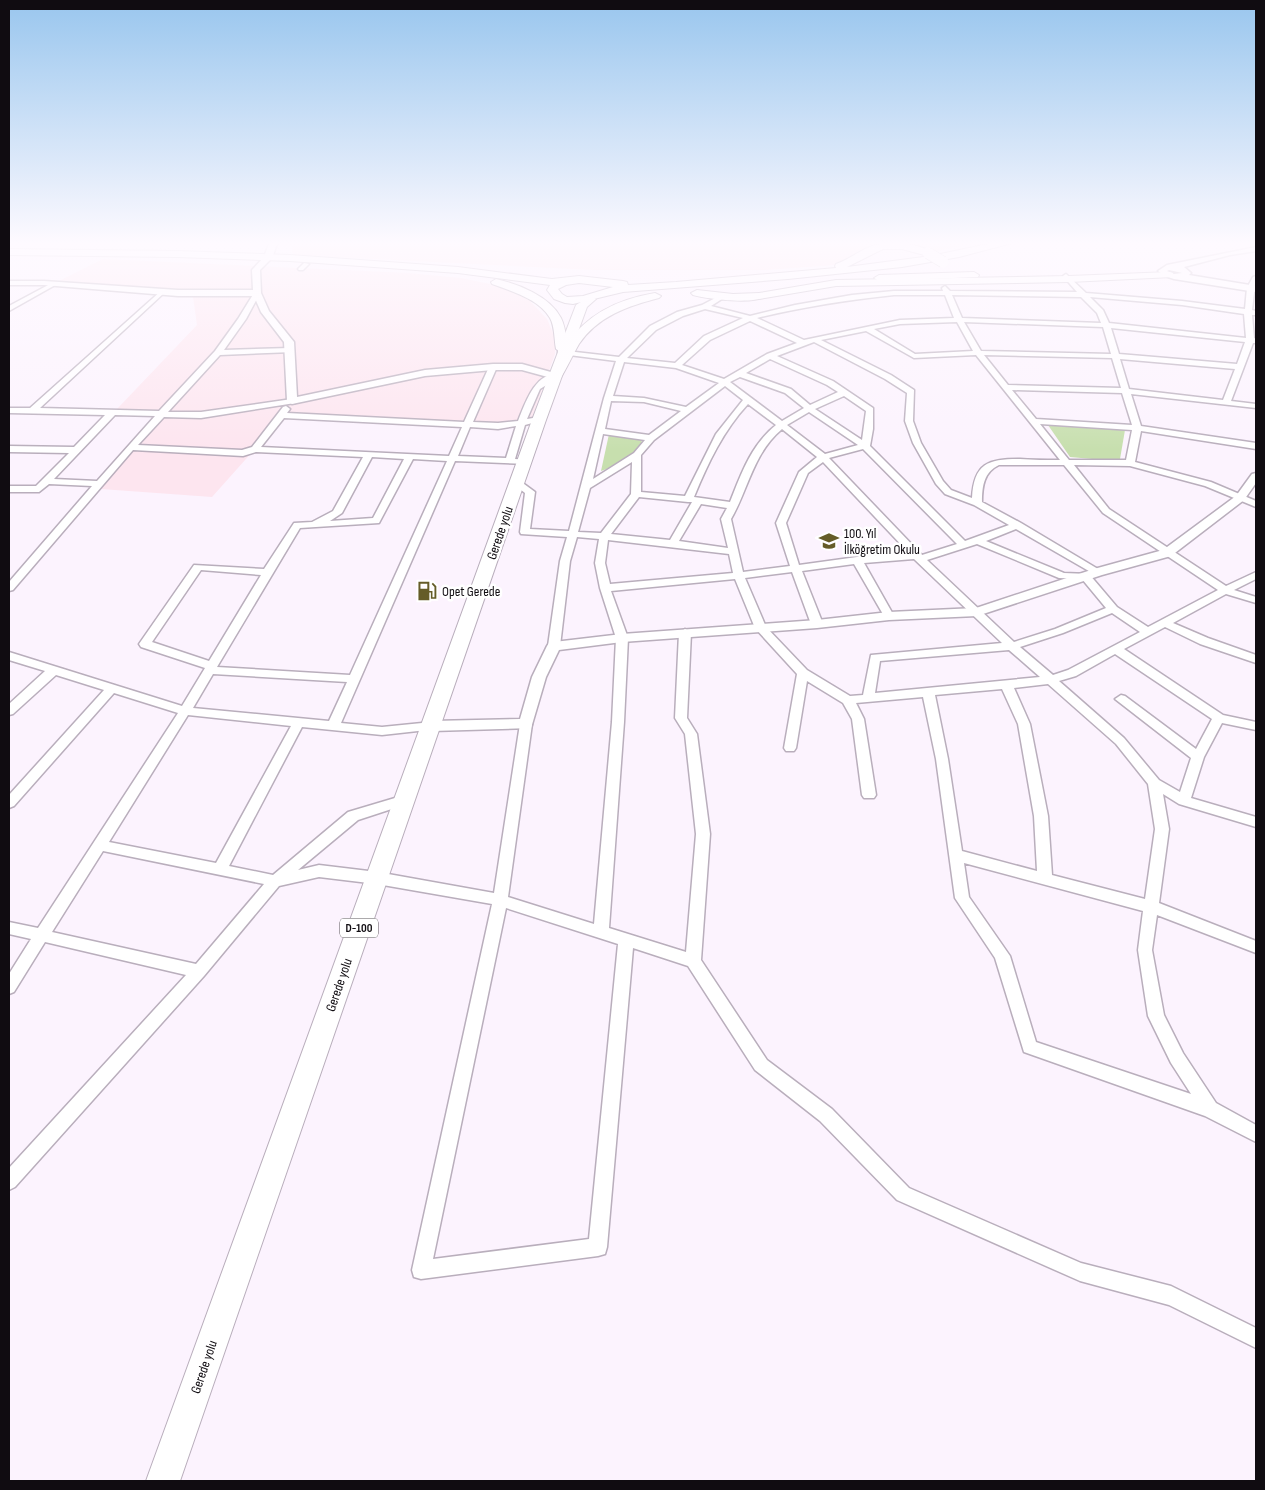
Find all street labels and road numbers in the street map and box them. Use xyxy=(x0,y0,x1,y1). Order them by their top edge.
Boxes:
street label: Gerede yolu xyxy=(483,504,517,562)
road number: D-100 xyxy=(340,918,378,938)
street label: Gerede yolu xyxy=(322,956,356,1014)
street label: Gerede yolu xyxy=(187,1338,221,1396)

